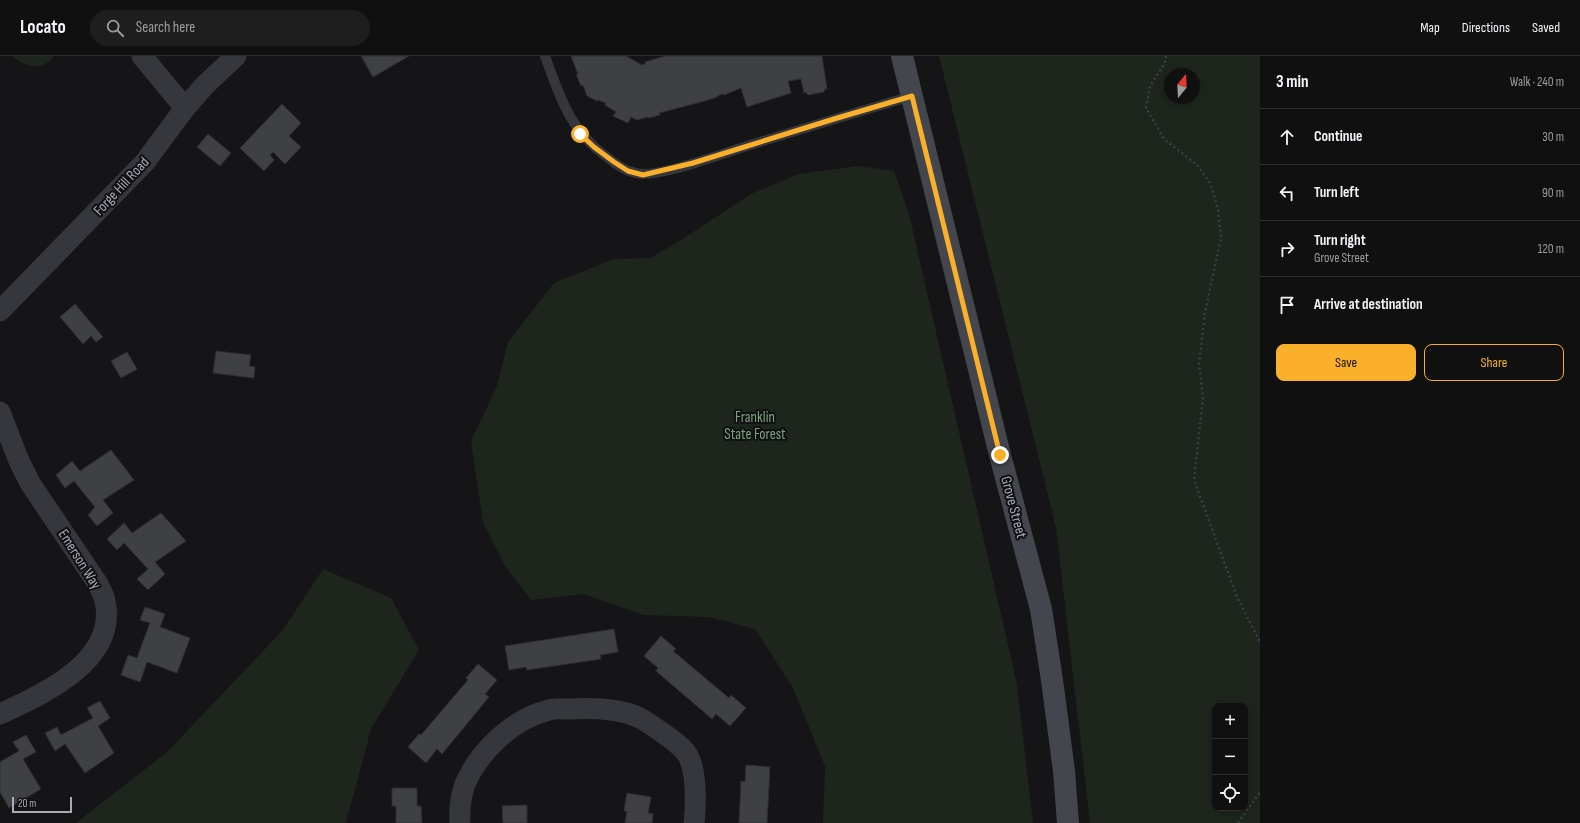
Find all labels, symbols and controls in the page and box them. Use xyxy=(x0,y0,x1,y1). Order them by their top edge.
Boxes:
search box xyxy=(90,10,370,46)
text: Locato xyxy=(20,16,66,39)
icon: search xyxy=(104,17,126,39)
text: Search here xyxy=(136,18,195,37)
text: Map xyxy=(1420,19,1440,36)
text: Directions xyxy=(1462,19,1510,36)
text: Saved xyxy=(1532,19,1560,36)
north arrow xyxy=(1164,68,1200,104)
text: 3 min xyxy=(1276,72,1309,92)
text: Walk · 240 m xyxy=(1510,74,1564,90)
route start xyxy=(571,125,589,143)
icon: ahead xyxy=(1276,126,1298,148)
text: Continue xyxy=(1314,127,1363,146)
text: 30 m xyxy=(1542,129,1564,145)
street label: Forge Hill Road xyxy=(89,153,153,220)
icon: left xyxy=(1276,182,1298,204)
text: Turn left xyxy=(1314,183,1359,202)
text: 90 m xyxy=(1542,185,1564,201)
text: Turn right xyxy=(1314,231,1366,250)
icon: right xyxy=(1276,238,1298,260)
text: 120 m xyxy=(1538,241,1564,257)
text: Grove Street xyxy=(1314,250,1369,266)
icon: arrive xyxy=(1276,294,1298,316)
text: Arrive at destination xyxy=(1314,295,1423,314)
button: Save xyxy=(1276,344,1416,381)
button: Share xyxy=(1424,344,1564,381)
park label: Franklin State Forest xyxy=(724,408,786,444)
route end xyxy=(991,446,1009,464)
street label: Grove Street xyxy=(996,474,1031,541)
street label: Emerson Way xyxy=(54,526,106,593)
map controls xyxy=(1212,703,1248,811)
button: + xyxy=(1212,703,1248,739)
button: − xyxy=(1212,739,1248,775)
button: locate xyxy=(1212,775,1248,811)
scale bar xyxy=(12,795,72,814)
text: 20 m xyxy=(18,797,36,810)

